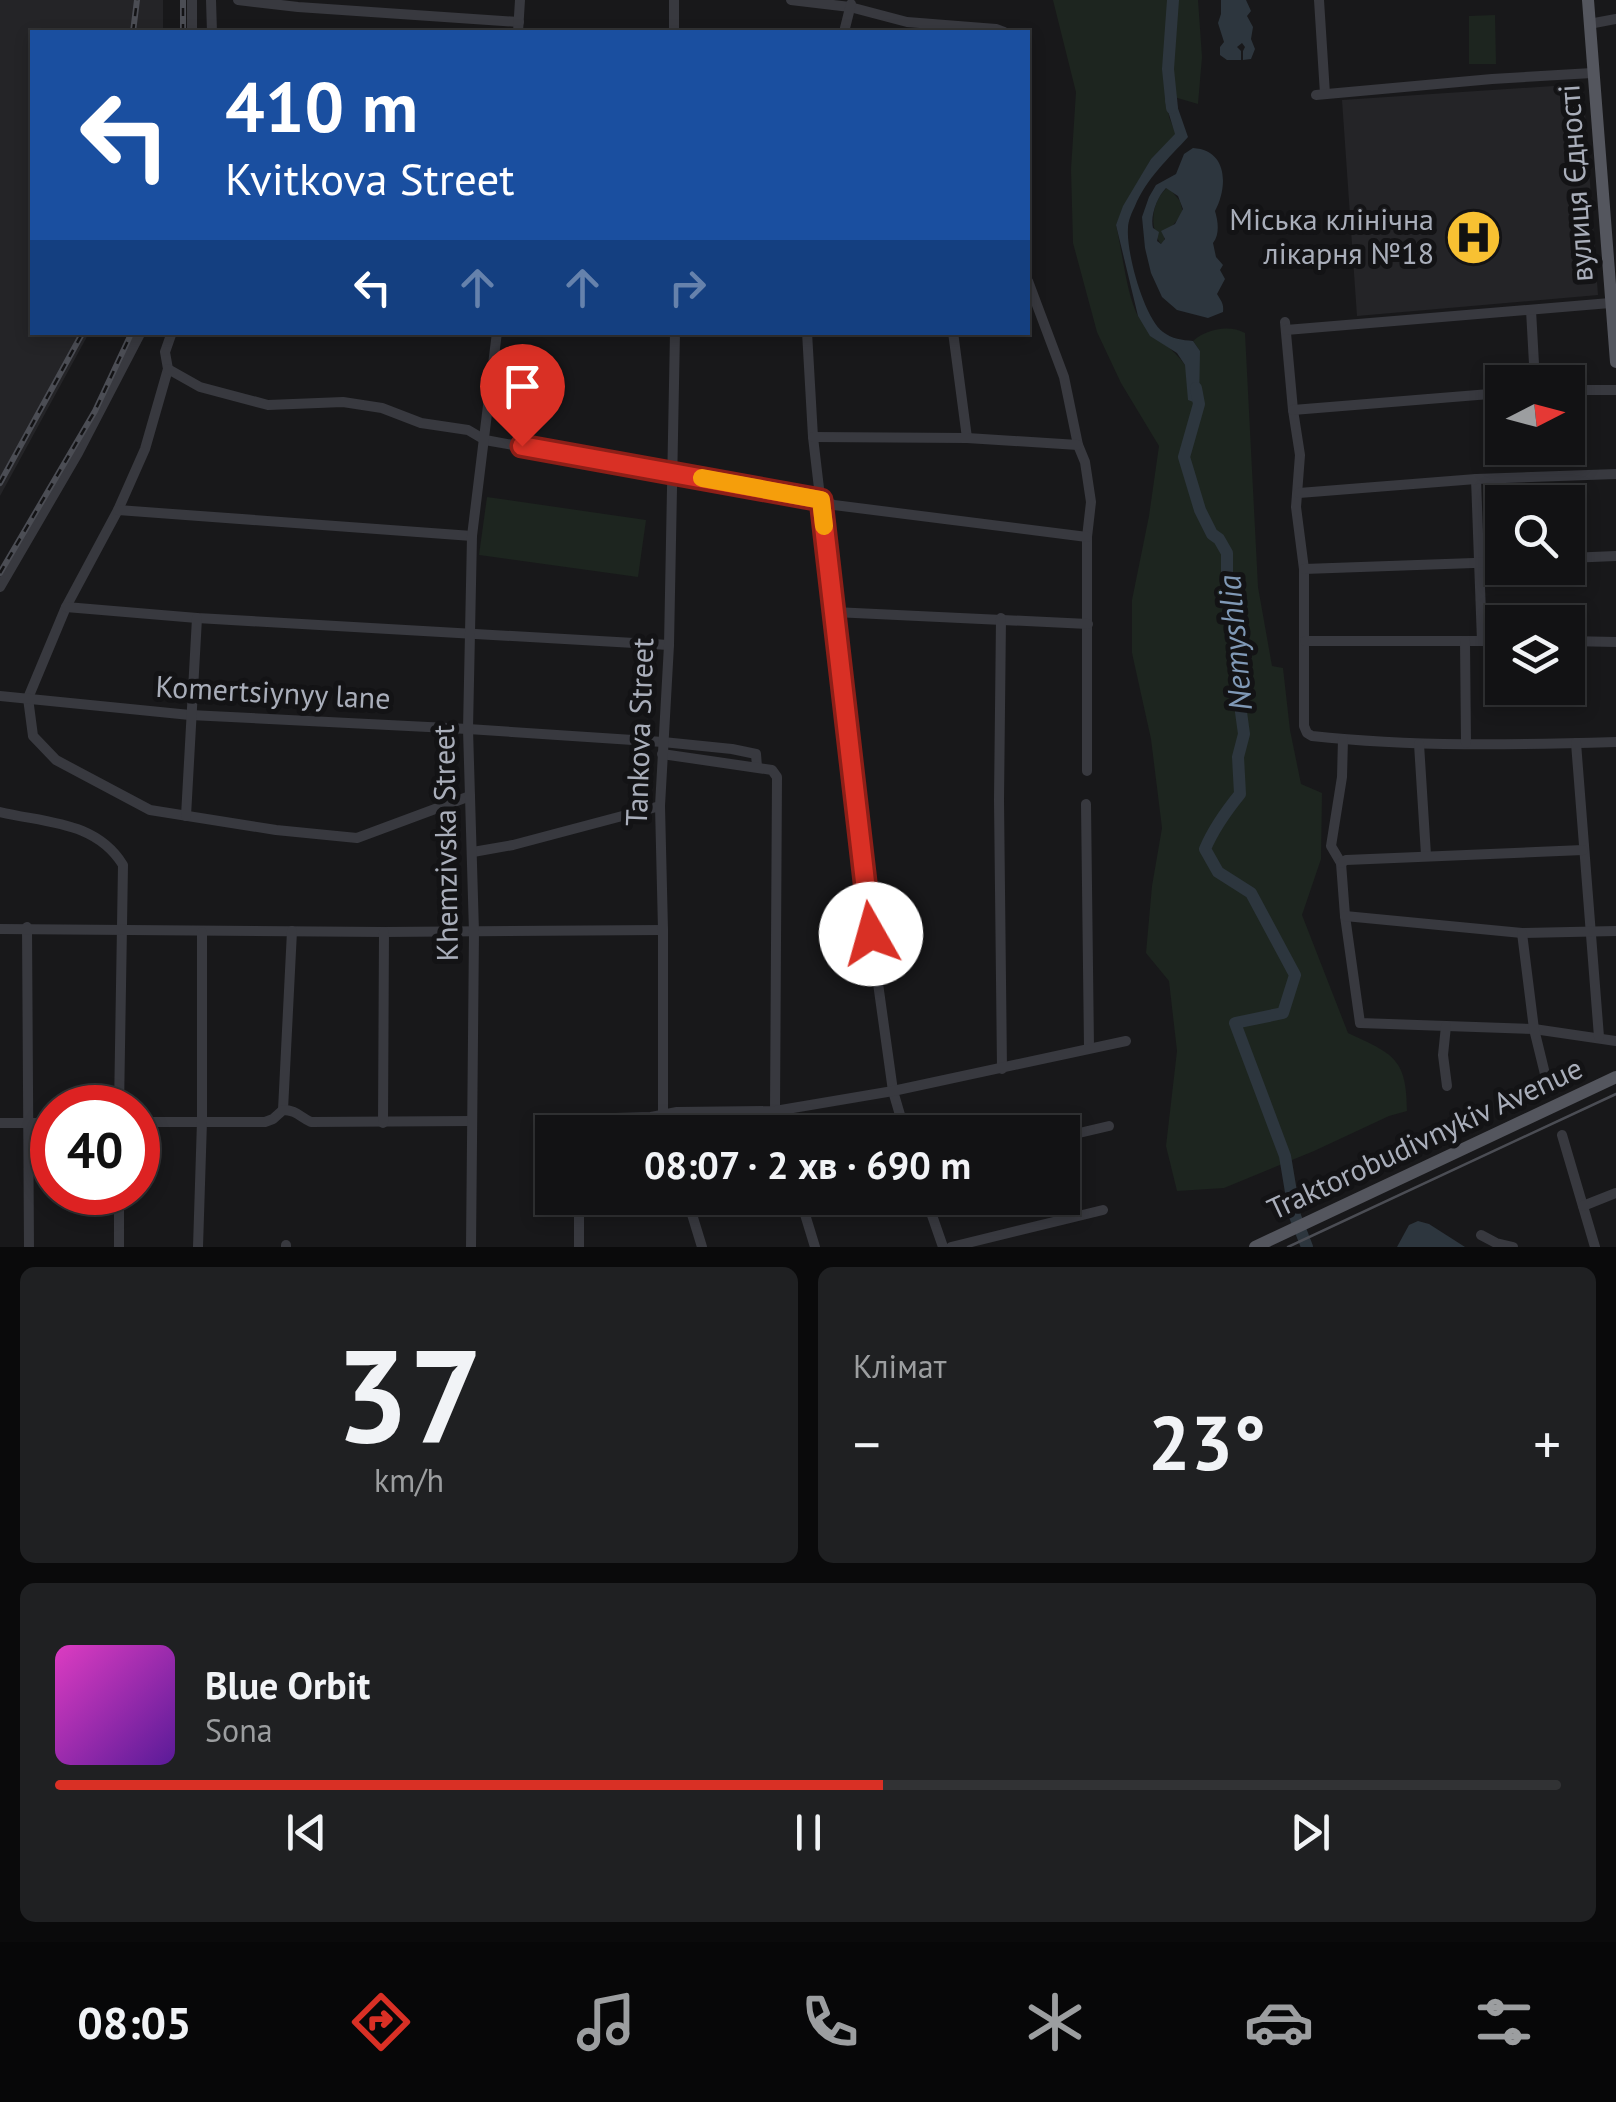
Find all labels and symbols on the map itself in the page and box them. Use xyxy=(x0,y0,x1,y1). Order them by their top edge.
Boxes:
street label: вулиця Єдності xyxy=(1548,83,1601,283)
place label: Міська клінічна лікарня №18 xyxy=(1229,199,1434,272)
hospital icon: Міська клінічна лікарня №18 xyxy=(1443,207,1503,267)
pin xyxy=(480,344,565,447)
north arrow xyxy=(1485,365,1585,465)
water label: Nemyshlia xyxy=(1207,573,1261,713)
street label: Tankova Street xyxy=(616,637,661,827)
street label: Komertsiynyy lane xyxy=(155,666,392,717)
street label: Khemzivska Street xyxy=(423,724,466,962)
position arrow xyxy=(819,882,923,986)
street label: Traktorobudivnykiv Avenue xyxy=(1261,1047,1588,1228)
speed limit sign: 40 xyxy=(30,1085,160,1215)

